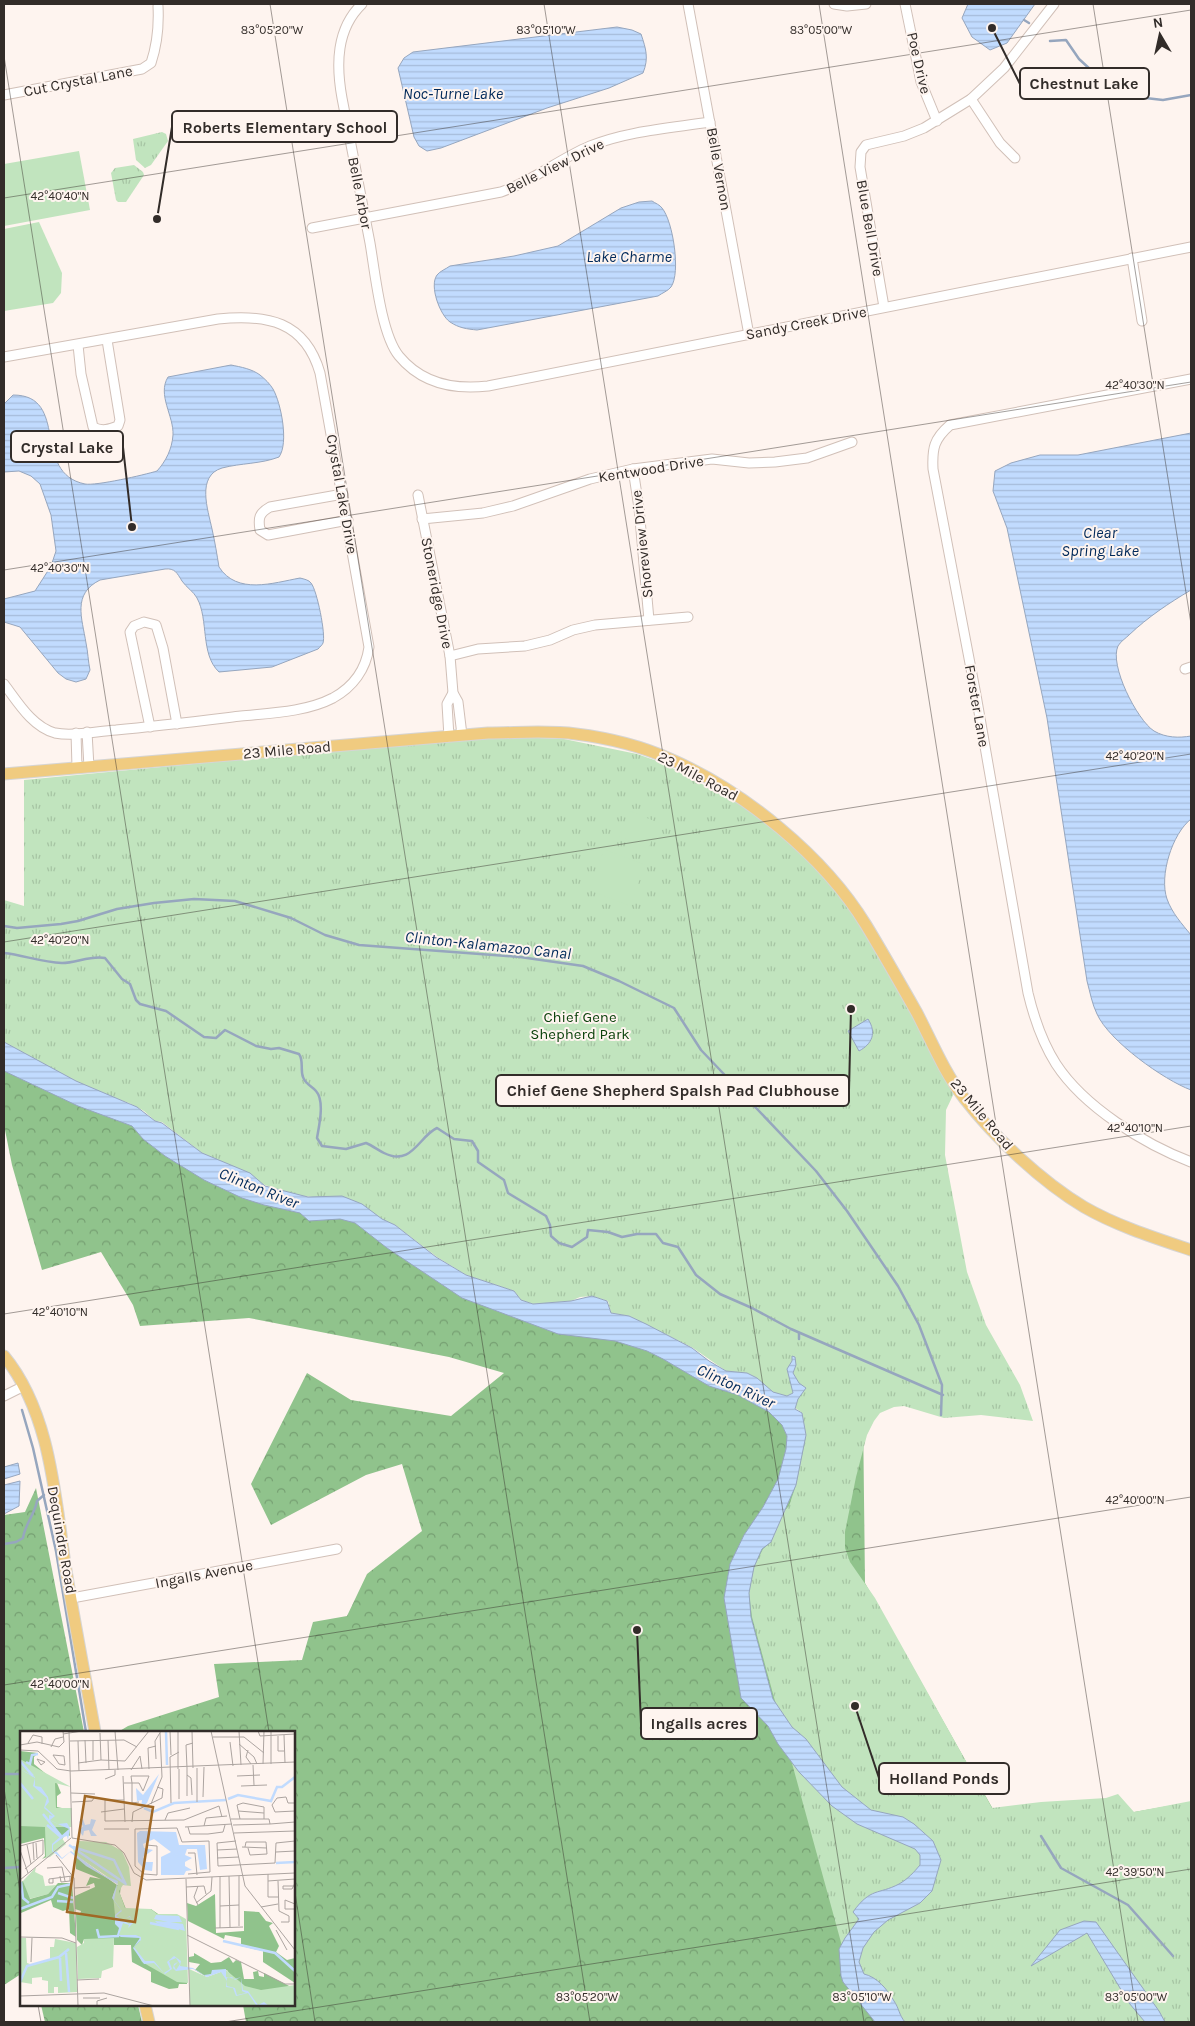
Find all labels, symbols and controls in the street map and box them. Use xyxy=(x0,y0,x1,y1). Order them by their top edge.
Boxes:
north arrow xyxy=(1135,10,1185,60)
text: N xyxy=(1152,13,1164,32)
text: 83°05'20"W xyxy=(241,23,304,37)
text: 83°05'10"W xyxy=(516,23,576,37)
text: 83°05'00"W xyxy=(790,23,853,37)
street label: Poe Drive xyxy=(903,30,935,96)
street label: Cut Crystal Lane xyxy=(22,62,134,100)
callout: Chestnut Lake xyxy=(1020,68,1149,99)
text: Chestnut Lake xyxy=(1030,74,1138,93)
water label: Noc-Turne Lake xyxy=(403,84,504,103)
callout: Roberts Elementary School xyxy=(172,111,397,142)
text: Roberts Elementary School xyxy=(183,118,387,137)
street label: Belle Vernon xyxy=(703,126,735,212)
street label: Belle View Drive xyxy=(503,135,607,197)
street label: Belle Arbor xyxy=(344,155,376,231)
street label: Blue Bell Drive xyxy=(853,178,887,278)
text: 42°40'40"N xyxy=(31,189,89,203)
water label: Lake Charme xyxy=(586,247,672,266)
street label: Sandy Creek Drive xyxy=(744,302,868,344)
text: 42°40'30"N xyxy=(1105,378,1165,392)
callout: Crystal Lake xyxy=(11,431,123,462)
street label: Crystal Lake Drive xyxy=(323,433,361,555)
text: Crystal Lake xyxy=(21,438,113,457)
street label: Kentwood Drive xyxy=(597,452,705,486)
street label: Shoreview Drive xyxy=(627,489,657,599)
water label: Clear Spring Lake xyxy=(1061,523,1139,560)
street label: Stoneridge Drive xyxy=(417,536,457,650)
text: 42°40'30"N xyxy=(30,561,90,575)
street label: Forster Lane xyxy=(961,663,993,749)
street label: 23 Mile Road xyxy=(242,737,332,763)
street label: 23 Mile Road xyxy=(655,747,741,805)
text: 42°40'20"N xyxy=(1105,749,1165,763)
water label: Clinton-Kalamazoo Canal xyxy=(404,927,572,963)
text: 42°40'20"N xyxy=(30,933,90,947)
park label: Chief Gene Shepherd Park xyxy=(530,1008,630,1043)
street label: 23 Mile Road xyxy=(947,1074,1017,1154)
callout: Chief Gene Shepherd Spalsh Pad Clubhouse xyxy=(496,1075,849,1106)
text: Chief Gene Shepherd Spalsh Pad Clubhouse xyxy=(507,1081,839,1100)
text: 42°40'10"N xyxy=(1107,1121,1163,1135)
water label: Clinton River xyxy=(216,1163,302,1213)
text: 42°40'10"N xyxy=(32,1305,88,1319)
water label: Clinton River xyxy=(694,1360,779,1413)
street label: Dequindre Road xyxy=(44,1485,80,1595)
text: 42°40'00"N xyxy=(1105,1493,1165,1507)
street label: Ingalls Avenue xyxy=(154,1556,254,1592)
text: 42°40'00"N xyxy=(30,1677,90,1691)
callout: Ingalls acres xyxy=(641,1708,757,1739)
text: Ingalls acres xyxy=(651,1714,747,1733)
inset map xyxy=(20,1731,295,2006)
callout: Holland Ponds xyxy=(879,1763,1009,1794)
text: Holland Ponds xyxy=(889,1769,999,1788)
text: 42°39'50"N xyxy=(1105,1865,1165,1879)
text: 83°05'20"W xyxy=(556,1990,619,2004)
text: 83°05'10"W xyxy=(832,1990,892,2004)
text: 83°05'00"W xyxy=(1105,1990,1168,2004)

